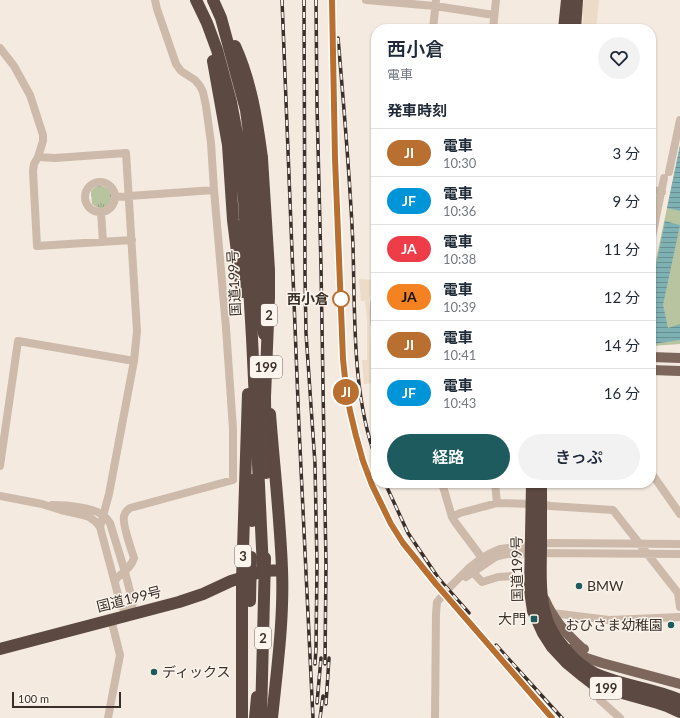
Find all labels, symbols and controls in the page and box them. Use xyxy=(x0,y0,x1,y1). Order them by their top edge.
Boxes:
text: 西小倉 xyxy=(387,37,444,60)
button: heart xyxy=(598,37,640,79)
text: 電車 xyxy=(387,66,413,82)
text: 発車時刻 xyxy=(387,101,447,119)
text: 電車 xyxy=(443,136,473,154)
text: JI xyxy=(404,144,414,161)
text: 3 分 xyxy=(612,144,640,162)
text: 10:30 xyxy=(443,155,476,171)
text: 電車 xyxy=(443,184,473,202)
text: JF xyxy=(402,192,416,209)
text: 9 分 xyxy=(612,192,640,210)
text: 10:36 xyxy=(443,203,476,219)
text: 電車 xyxy=(443,232,473,250)
text: JA xyxy=(401,240,417,257)
text: 11 分 xyxy=(604,240,640,258)
street label: 国道199号 xyxy=(223,249,244,317)
text: 10:38 xyxy=(443,251,476,267)
text: 電車 xyxy=(443,280,473,298)
text: JA xyxy=(401,288,417,305)
text: 12 分 xyxy=(604,288,640,306)
place label: 西小倉 xyxy=(287,290,329,307)
marker: 西小倉 xyxy=(332,290,350,308)
text: 10:39 xyxy=(443,299,476,315)
road number: 2 xyxy=(261,304,277,326)
text: 電車 xyxy=(443,328,473,346)
text: JI xyxy=(404,336,414,353)
text: 14 分 xyxy=(604,336,640,354)
text: 10:41 xyxy=(443,347,476,363)
road number: 199 xyxy=(250,356,282,378)
text: 電車 xyxy=(443,376,473,394)
line badge: JI xyxy=(328,379,364,405)
text: JI xyxy=(341,383,351,400)
text: JF xyxy=(402,384,416,401)
text: 16 分 xyxy=(604,384,640,402)
text: 10:43 xyxy=(443,395,476,411)
button: 経路 xyxy=(387,434,510,480)
button: きっぷ xyxy=(518,434,640,480)
street label: 国道199号 xyxy=(507,536,526,602)
road number: 3 xyxy=(235,545,251,567)
place label: BMW xyxy=(587,577,624,594)
marker: BMW xyxy=(574,581,584,591)
street label: 国道199号 xyxy=(95,582,163,615)
place label: 大門 xyxy=(498,610,526,627)
marker: 大門 xyxy=(529,614,539,624)
place label: おひさま幼稚園 xyxy=(565,616,663,633)
marker: おひさま幼稚園 xyxy=(666,620,676,630)
road number: 2 xyxy=(255,627,271,649)
place label: ディックス xyxy=(162,663,231,680)
marker: ディックス xyxy=(149,667,159,677)
road number: 199 xyxy=(590,677,622,699)
scale bar xyxy=(12,690,121,709)
text: 100 m xyxy=(18,692,49,705)

